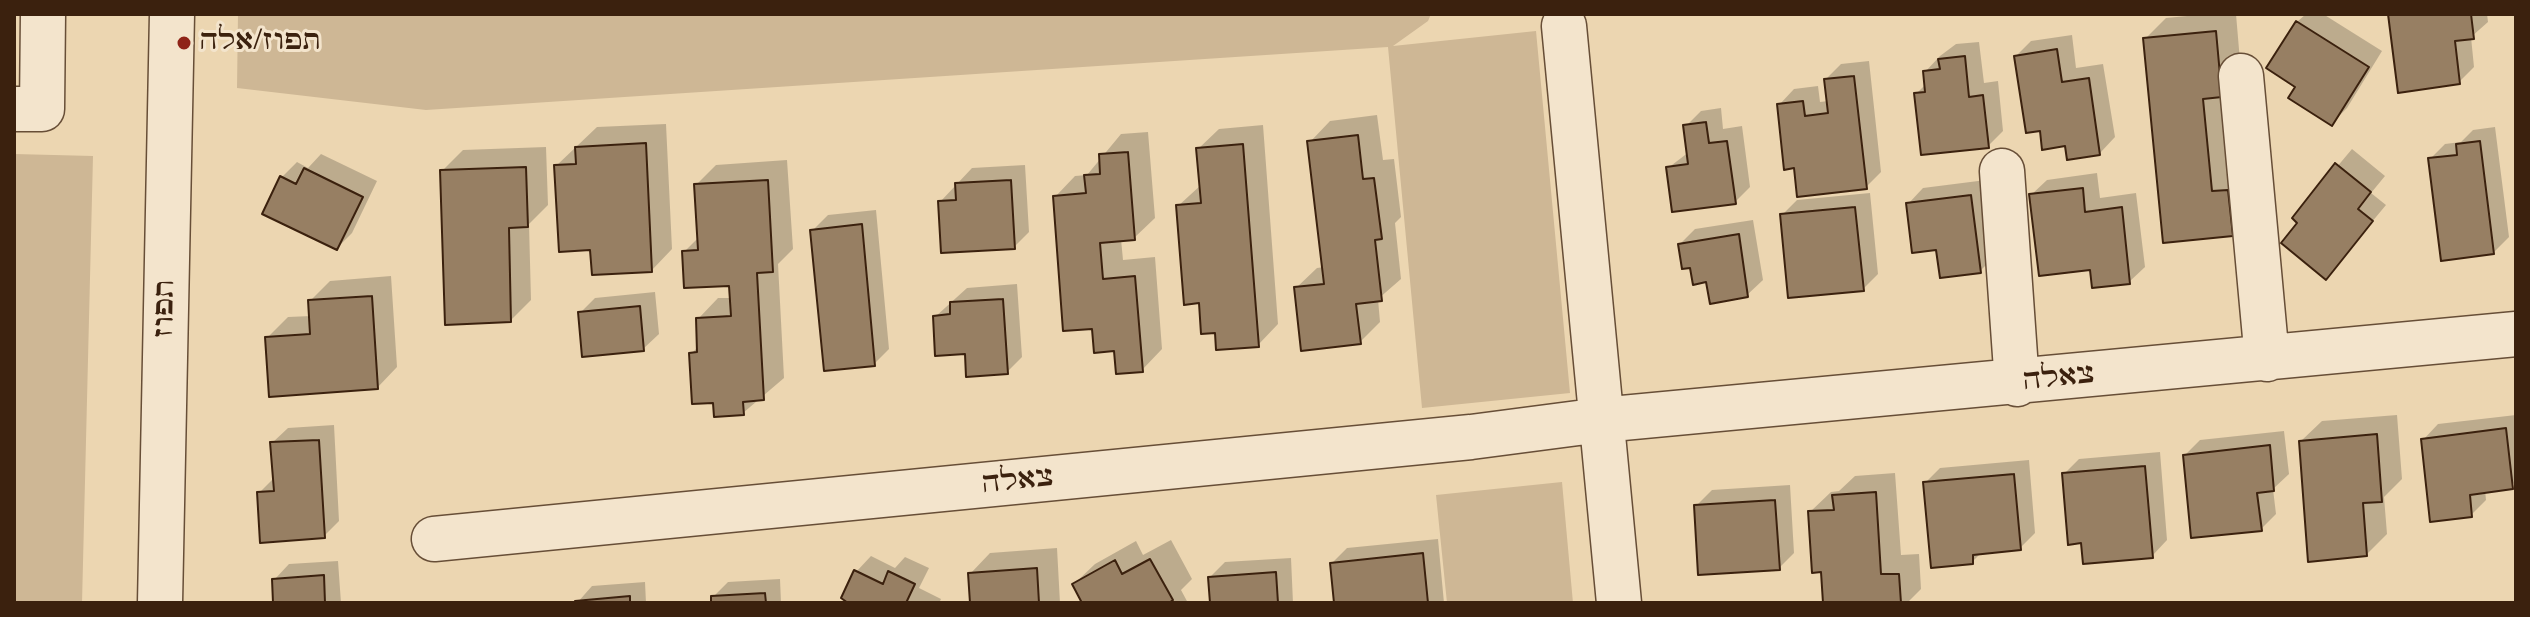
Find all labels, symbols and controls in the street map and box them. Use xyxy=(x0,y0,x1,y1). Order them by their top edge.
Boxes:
place label: תפוז/אלה xyxy=(200,26,320,60)
marker: תפוז/אלה xyxy=(175,34,193,52)
street label: תפוז xyxy=(149,280,183,338)
street label: צאלה xyxy=(2022,359,2096,399)
street label: צאלה xyxy=(981,462,1055,502)

